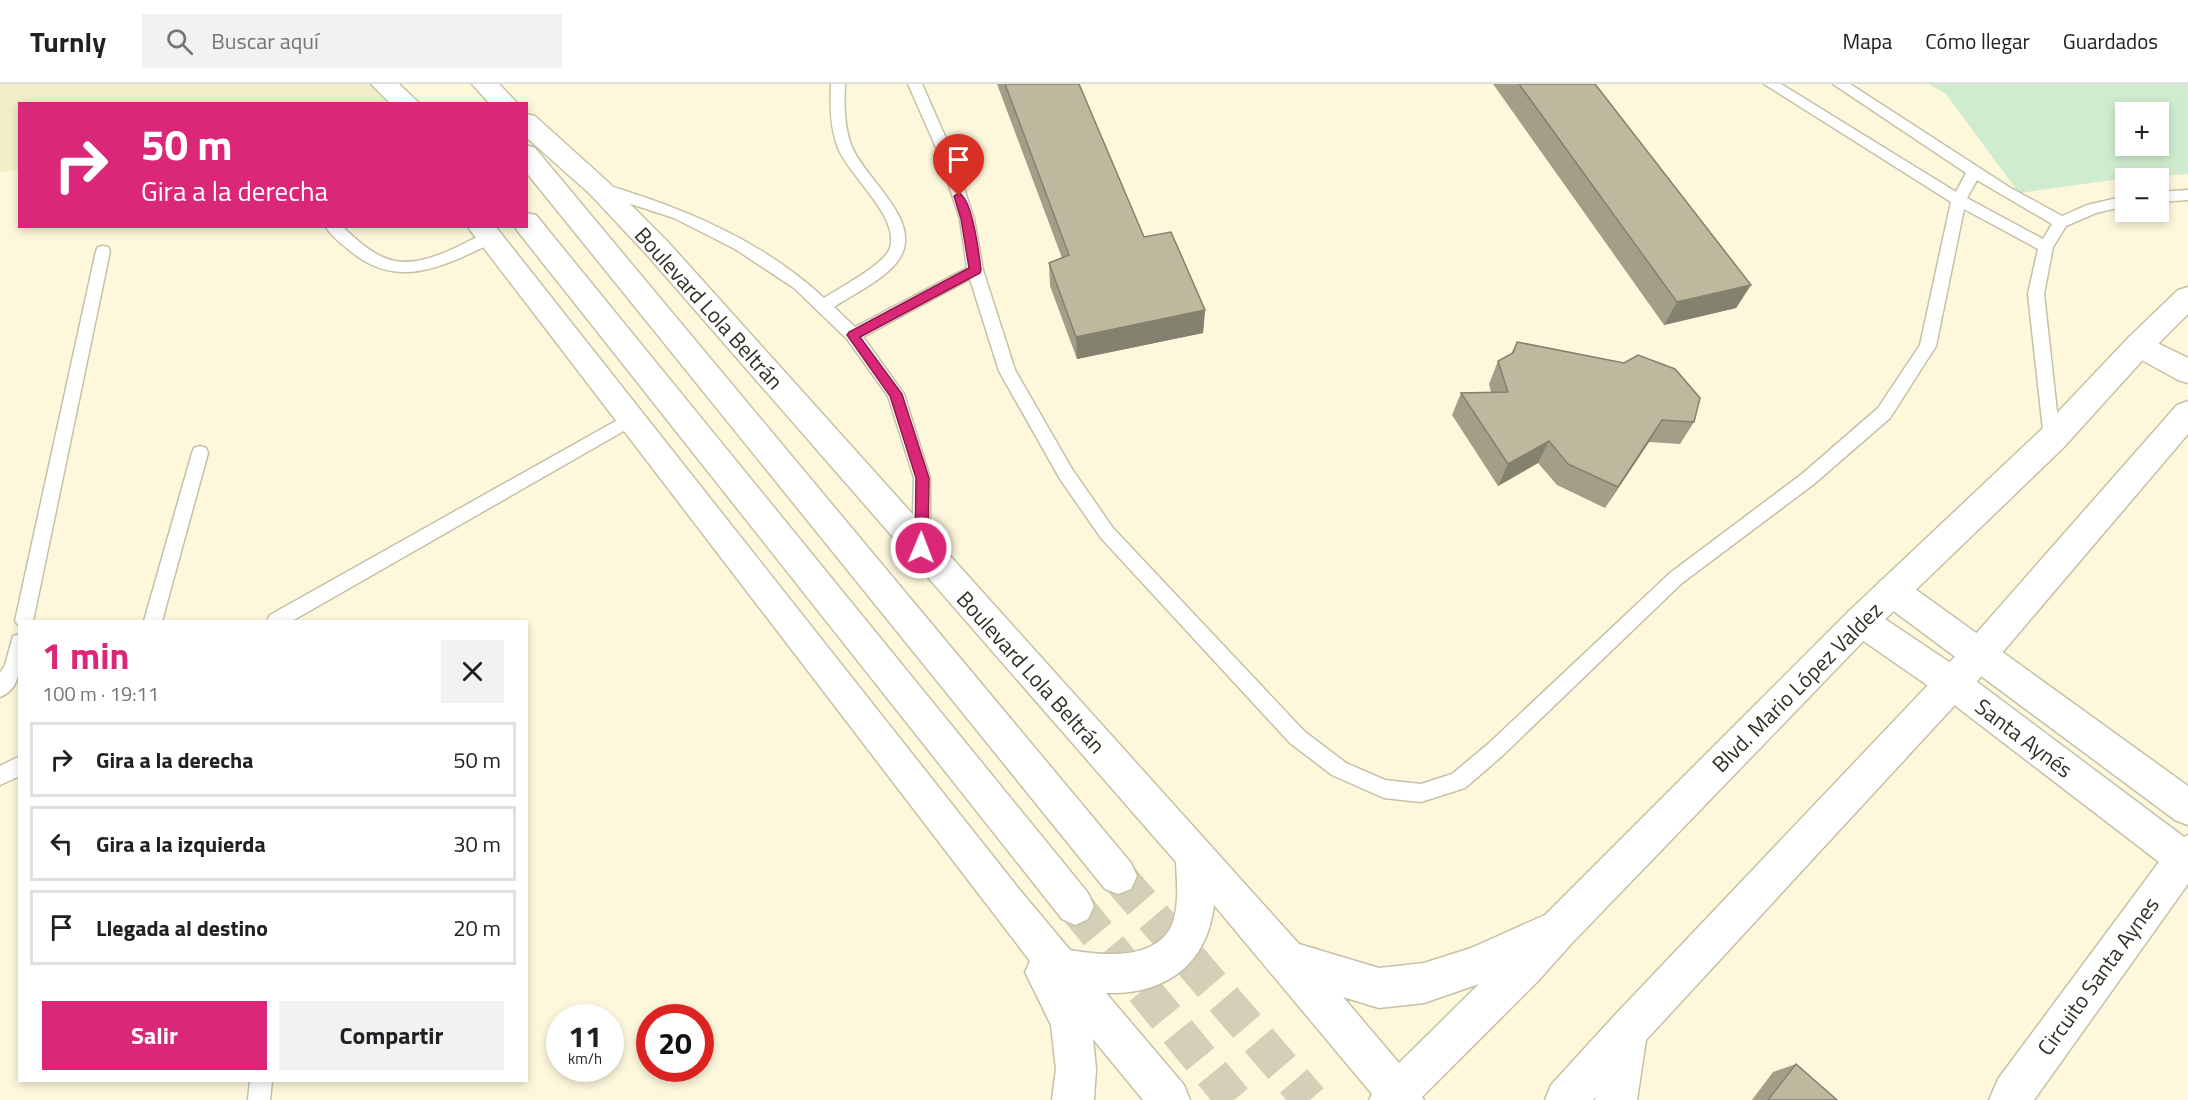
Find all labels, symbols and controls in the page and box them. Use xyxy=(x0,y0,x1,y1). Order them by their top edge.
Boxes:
search box xyxy=(142,14,562,68)
text: Turnly xyxy=(30,20,106,63)
text: Buscar aquí xyxy=(211,24,319,58)
icon: search xyxy=(163,25,196,58)
text: Mapa xyxy=(1843,25,1892,57)
text: Cómo llegar xyxy=(1925,25,2030,57)
text: Guardados xyxy=(2063,25,2158,57)
map controls xyxy=(2115,102,2169,222)
button: + xyxy=(2115,102,2169,156)
text: 50 m xyxy=(141,112,233,176)
icon: right xyxy=(42,126,120,204)
pin xyxy=(933,134,984,196)
icon: arrive xyxy=(942,143,975,176)
button: − xyxy=(2115,168,2169,222)
text: Gira a la derecha xyxy=(141,170,328,211)
street label: Boulevard Lola Beltrán xyxy=(626,219,792,397)
position arrow xyxy=(889,516,953,580)
street label: Boulevard Lola Beltrán xyxy=(948,583,1114,761)
street label: Blvd. Mario López Valdez xyxy=(1704,594,1890,780)
text: 1 min xyxy=(42,628,129,683)
button: close xyxy=(441,640,504,703)
text: 100 m · 19:11 xyxy=(42,678,159,709)
street label: Santa Aynés xyxy=(1968,690,2080,786)
icon: right xyxy=(45,743,78,776)
text: Gira a la derecha xyxy=(96,743,253,777)
text: 50 m xyxy=(453,743,501,777)
icon: left xyxy=(45,827,78,860)
text: Gira a la izquierda xyxy=(96,827,266,861)
text: 30 m xyxy=(453,827,501,861)
street label: Circuito Santa Aynes xyxy=(2029,889,2167,1063)
icon: arrive xyxy=(45,911,78,944)
text: Llegada al destino xyxy=(96,911,268,945)
text: 20 m xyxy=(453,911,501,945)
button: Salir xyxy=(42,1001,267,1070)
button: Compartir xyxy=(279,1001,504,1070)
speed limit sign: 20 xyxy=(636,1004,714,1082)
text: 11 xyxy=(568,1013,602,1059)
text: km/h xyxy=(568,1047,602,1070)

